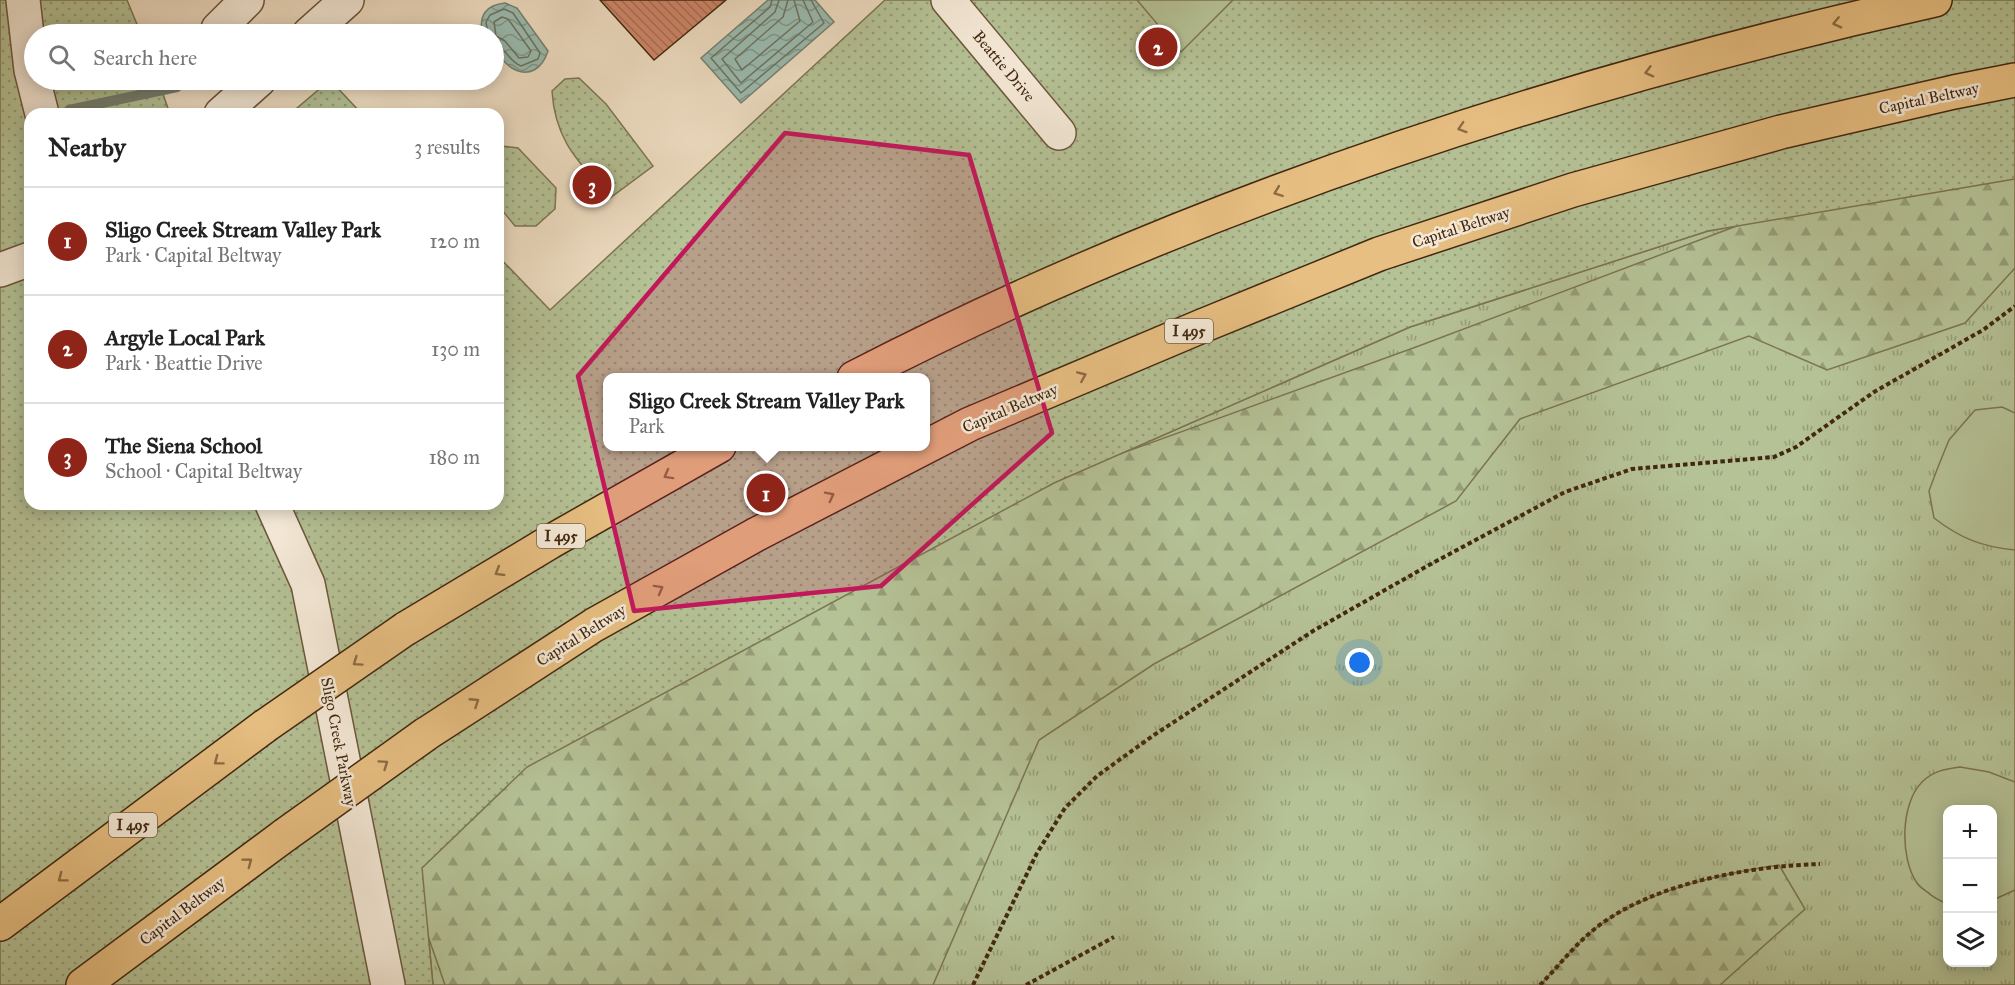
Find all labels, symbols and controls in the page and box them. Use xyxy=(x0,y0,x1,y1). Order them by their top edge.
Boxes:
one-way arrow xyxy=(1833,15,1843,28)
search box xyxy=(24,24,504,90)
pin: 2 xyxy=(1138,24,1178,70)
street label: Beattie Drive xyxy=(969,27,1039,106)
icon: search xyxy=(45,41,78,74)
text: Search here xyxy=(93,44,197,71)
one-way arrow xyxy=(1644,64,1654,77)
street label: Capital Beltway xyxy=(1877,78,1981,118)
one-way arrow xyxy=(1457,120,1468,133)
text: Nearby xyxy=(48,131,126,163)
text: 3 results xyxy=(414,135,480,159)
pin: 3 xyxy=(572,162,612,207)
one-way arrow xyxy=(1273,184,1284,197)
street label: Capital Beltway xyxy=(1410,202,1513,252)
text: Sligo Creek Stream Valley Park xyxy=(105,216,381,243)
text: 1 xyxy=(64,229,71,253)
text: 120 m xyxy=(429,229,480,253)
text: Park · Capital Beltway xyxy=(105,243,281,267)
road number: I 495 xyxy=(1165,319,1213,343)
text: Argyle Local Park xyxy=(105,324,265,351)
text: 2 xyxy=(63,337,72,361)
text: 130 m xyxy=(431,337,480,361)
text: Park · Beattie Drive xyxy=(105,351,263,375)
one-way arrow xyxy=(1076,371,1087,383)
popup xyxy=(603,373,930,451)
street label: Capital Beltway xyxy=(959,379,1061,437)
text: Sligo Creek Stream Valley Park xyxy=(628,387,905,414)
text: Park xyxy=(628,414,665,438)
text: The Siena School xyxy=(105,432,262,459)
text: 3 xyxy=(64,445,72,469)
text: 180 m xyxy=(429,445,480,469)
text: School · Capital Beltway xyxy=(105,459,302,483)
one-way arrow xyxy=(664,468,674,479)
pin: 1 xyxy=(746,470,786,516)
one-way arrow xyxy=(824,492,835,503)
road number: I 495 xyxy=(537,524,585,548)
one-way arrow xyxy=(495,565,505,577)
one-way arrow xyxy=(653,585,663,596)
street label: Capital Beltway xyxy=(533,600,630,670)
your location xyxy=(1345,648,1374,677)
one-way arrow xyxy=(353,655,364,666)
street label: Sligo Creek Parkway xyxy=(316,676,361,809)
one-way arrow xyxy=(468,698,479,709)
one-way arrow xyxy=(214,754,225,765)
one-way arrow xyxy=(377,761,388,772)
map controls xyxy=(1943,805,1997,967)
button: + xyxy=(1943,805,1997,859)
road number: I 495 xyxy=(109,813,157,837)
one-way arrow xyxy=(241,859,252,870)
button: − xyxy=(1943,859,1997,913)
one-way arrow xyxy=(58,870,69,881)
street label: Capital Beltway xyxy=(136,872,229,949)
button: layers xyxy=(1943,913,1997,967)

